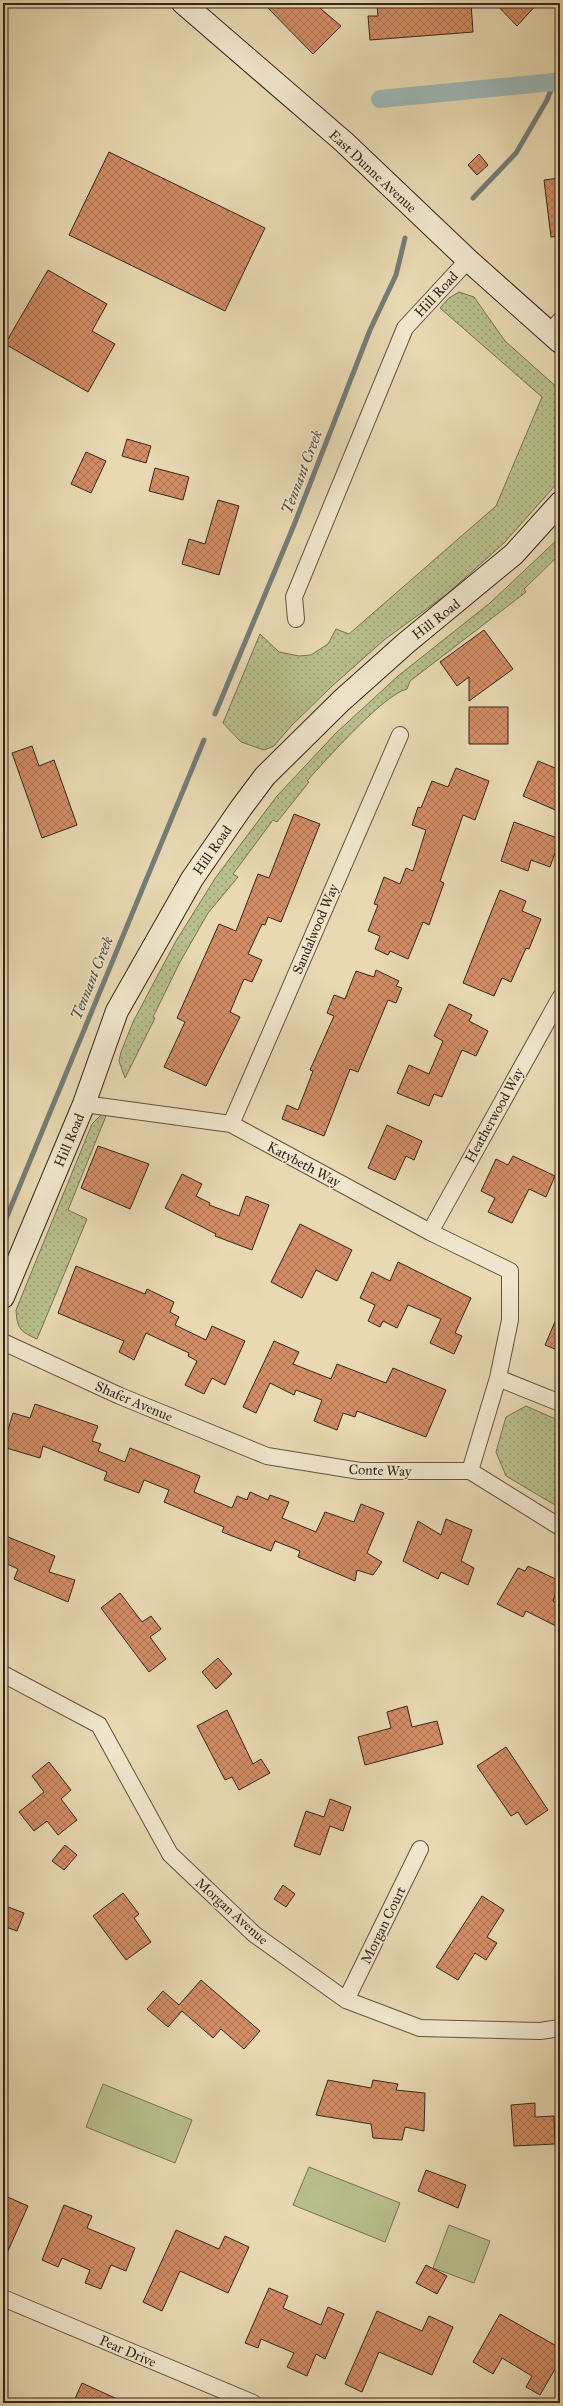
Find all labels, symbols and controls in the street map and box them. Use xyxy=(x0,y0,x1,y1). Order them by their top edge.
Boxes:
street label: East Dunne Avenue xyxy=(325,126,420,216)
street label: Hill Road xyxy=(411,268,462,321)
water label: Tennant Creek xyxy=(278,427,326,516)
street label: Hill Road xyxy=(409,595,464,643)
street label: Hill Road xyxy=(189,822,236,878)
street label: Sandalwood Way xyxy=(289,881,342,977)
water label: Tennant Creek xyxy=(67,933,117,1022)
street label: Heatherwood Way xyxy=(461,1064,528,1166)
street label: Hill Road xyxy=(51,1111,88,1169)
street label: Katybeth Way xyxy=(264,1138,344,1191)
street label: Shafer Avenue xyxy=(93,1378,175,1425)
street label: Conte Way xyxy=(348,1461,412,1480)
street label: Morgan Avenue xyxy=(192,1874,272,1948)
street label: Morgan Court xyxy=(357,1884,410,1967)
street label: Pear Drive xyxy=(97,2332,159,2371)

